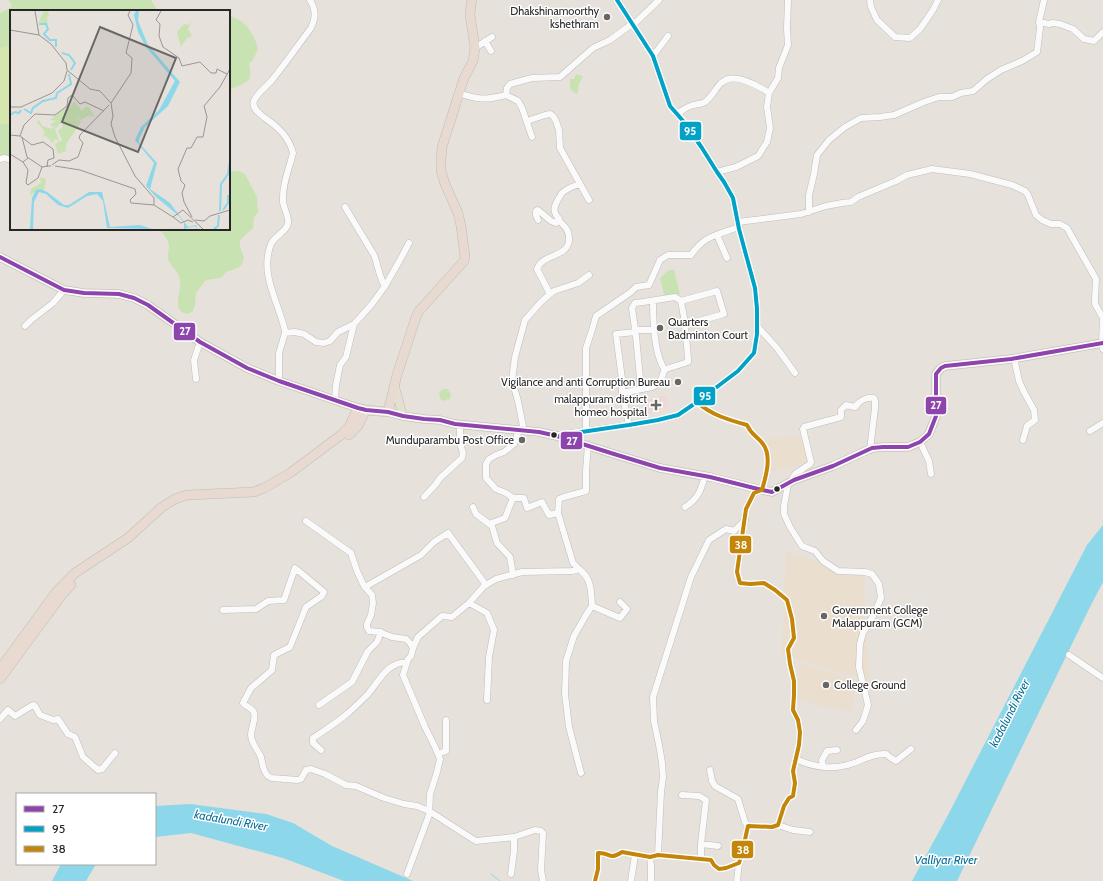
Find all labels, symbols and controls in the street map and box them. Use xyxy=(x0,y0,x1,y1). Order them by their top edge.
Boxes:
place label: Dhakshinamoorthy kshethram xyxy=(510,4,599,31)
inset map xyxy=(10,10,230,230)
marker: Dhakshinamoorthy kshethram xyxy=(602,12,612,22)
line badge: 95 xyxy=(679,121,702,141)
text: 95 xyxy=(684,124,696,138)
place label: Quarters Badminton Court xyxy=(668,315,748,342)
line badge: 27 xyxy=(173,322,196,341)
marker: Quarters Badminton Court xyxy=(655,323,665,333)
text: 27 xyxy=(179,324,191,338)
place label: Vigilance and anti Corruption Bureau xyxy=(501,375,670,389)
marker: Vigilance and anti Corruption Bureau xyxy=(673,377,683,387)
line badge: 95 xyxy=(693,386,716,406)
text: 95 xyxy=(699,389,711,403)
place label: malappuram district homeo hospital xyxy=(554,392,647,419)
line badge: 27 xyxy=(925,396,947,415)
text: 27 xyxy=(930,398,942,412)
marker: malappuram district homeo hospital xyxy=(650,399,662,411)
unlabelled marker xyxy=(549,430,559,440)
line badge: 27 xyxy=(560,431,583,450)
place label: Munduparambu Post Office xyxy=(386,433,514,447)
text: 27 xyxy=(566,434,578,448)
marker: Munduparambu Post Office xyxy=(517,435,527,445)
unlabelled marker xyxy=(772,484,782,494)
line badge: 38 xyxy=(729,535,752,554)
text: 38 xyxy=(735,538,748,552)
place label: Government College Malappuram (GCM) xyxy=(832,603,928,630)
marker: Government College Malappuram (GCM) xyxy=(819,611,829,621)
water label: kadalundi River xyxy=(986,675,1033,749)
place label: College Ground xyxy=(834,678,906,692)
marker: College Ground xyxy=(821,680,831,690)
legend xyxy=(16,793,156,865)
text: 27 xyxy=(52,801,64,816)
water label: kadalundi River xyxy=(193,806,270,834)
text: 95 xyxy=(52,821,65,836)
line badge: 38 xyxy=(731,840,754,859)
text: 38 xyxy=(52,841,66,856)
text: 38 xyxy=(737,843,750,857)
water label: Valliyar River xyxy=(915,852,979,867)

